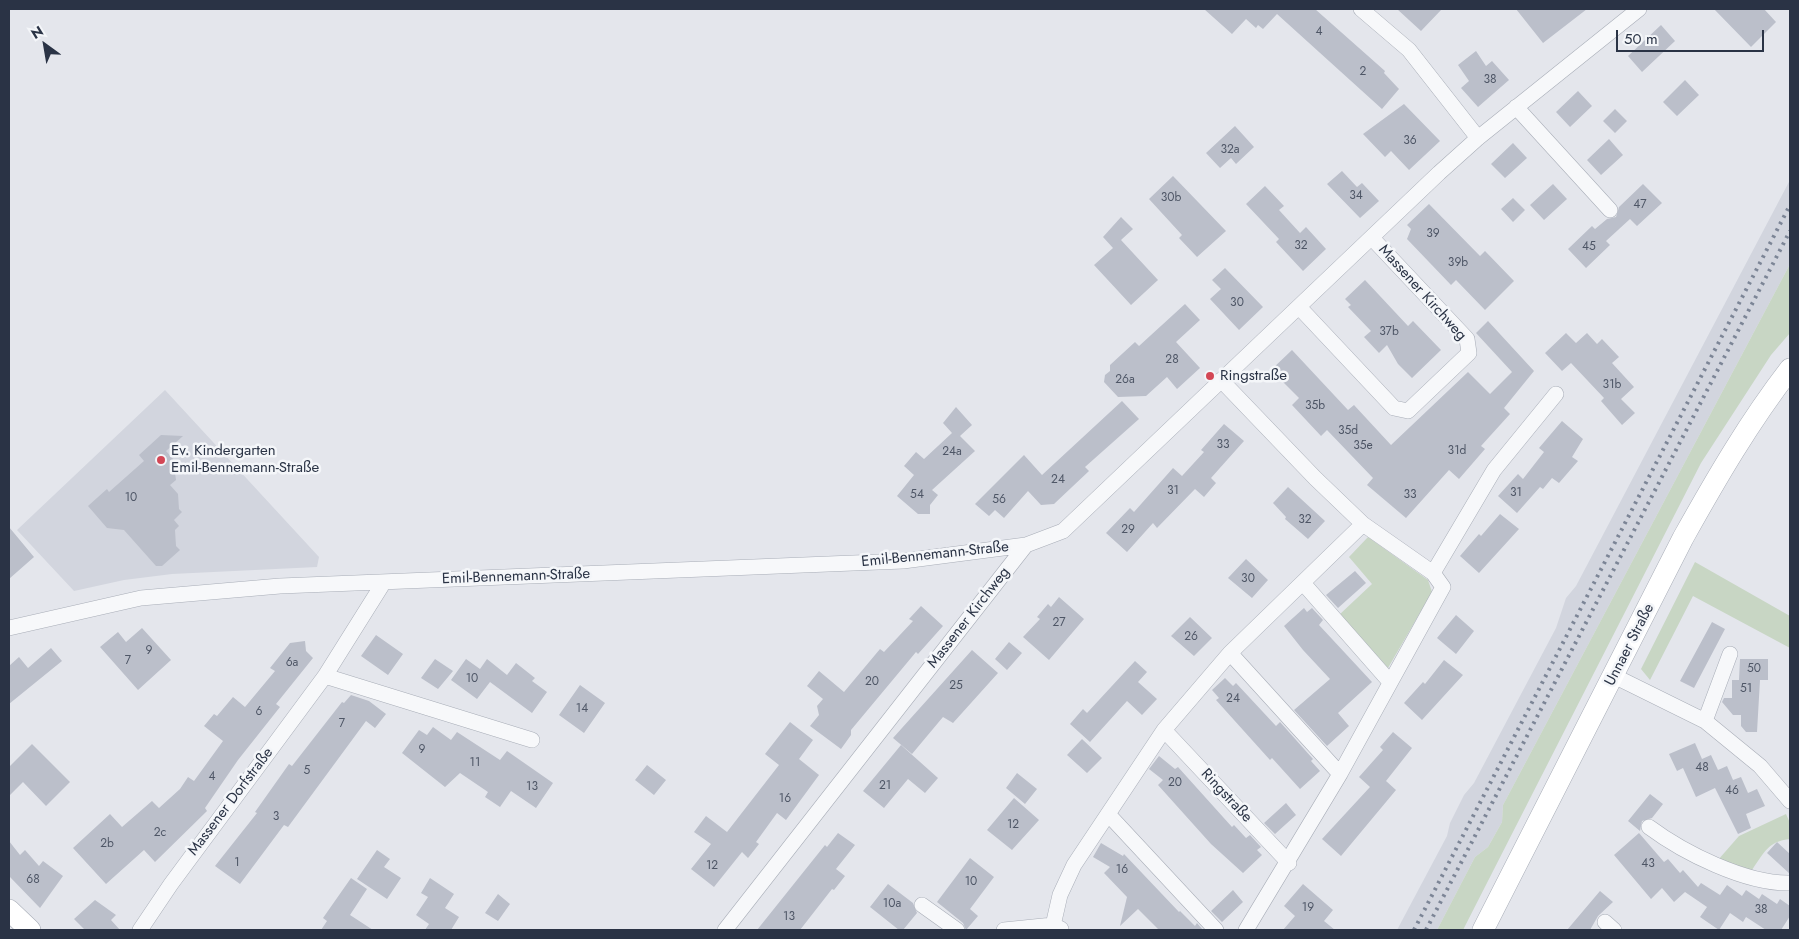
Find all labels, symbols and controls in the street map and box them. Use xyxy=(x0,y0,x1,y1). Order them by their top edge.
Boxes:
north arrow xyxy=(20,20,70,70)
scale bar xyxy=(1619,20,1766,52)
text: N xyxy=(27,21,47,44)
house number: 4 xyxy=(1316,25,1322,39)
text: 50 m xyxy=(1624,28,1658,50)
house number: 2 xyxy=(1360,65,1366,79)
house number: 38 xyxy=(1483,73,1497,87)
house number: 36 xyxy=(1403,134,1417,148)
house number: 32a xyxy=(1220,143,1240,157)
house number: 34 xyxy=(1349,189,1363,203)
house number: 30b xyxy=(1161,191,1181,205)
house number: 47 xyxy=(1633,198,1647,212)
house number: 39 xyxy=(1426,227,1440,241)
house number: 32 xyxy=(1294,239,1308,253)
house number: 45 xyxy=(1582,240,1596,254)
street label: Massener Kirchweg xyxy=(1374,241,1470,345)
house number: 39b xyxy=(1448,256,1468,270)
house number: 30 xyxy=(1230,296,1244,310)
house number: 37b xyxy=(1379,325,1399,339)
house number: 28 xyxy=(1165,353,1179,367)
place label: Ringstraße xyxy=(1220,367,1287,385)
marker: Ringstraße xyxy=(1204,370,1216,382)
house number: 26a xyxy=(1115,373,1135,387)
house number: 31b xyxy=(1603,378,1621,392)
house number: 35b xyxy=(1305,399,1325,413)
house number: 35d xyxy=(1338,424,1358,438)
house number: 33 xyxy=(1216,438,1230,452)
house number: 35e xyxy=(1353,439,1373,453)
place label: Ev. Kindergarten Emil-Bennemann-Straße xyxy=(171,442,319,477)
house number: 31d xyxy=(1448,444,1466,458)
house number: 24a xyxy=(942,445,962,459)
marker: Ev. Kindergarten Emil-Bennemann-Straße xyxy=(155,454,167,466)
house number: 24 xyxy=(1051,473,1065,487)
house number: 31 xyxy=(1167,484,1179,498)
house number: 31 xyxy=(1510,486,1522,500)
house number: 54 xyxy=(910,488,924,502)
house number: 33 xyxy=(1403,488,1417,502)
house number: 10 xyxy=(125,491,137,505)
house number: 56 xyxy=(992,493,1006,507)
house number: 32 xyxy=(1298,513,1312,527)
house number: 29 xyxy=(1121,523,1135,537)
street label: Emil-Bennemann-Straße xyxy=(860,538,1010,572)
street label: Massener Kirchweg xyxy=(924,564,1014,672)
street label: Emil-Bennemann-Straße xyxy=(442,565,590,589)
house number: 30 xyxy=(1241,572,1255,586)
street label: Unnaer Straße xyxy=(1602,601,1658,689)
house number: 27 xyxy=(1052,616,1066,630)
house number: 26 xyxy=(1184,630,1198,644)
house number: 9 xyxy=(146,644,152,658)
house number: 7 xyxy=(125,654,131,668)
house number: 6a xyxy=(286,656,298,670)
house number: 50 xyxy=(1747,662,1761,676)
house number: 10 xyxy=(466,672,478,686)
house number: 20 xyxy=(865,675,879,689)
house number: 25 xyxy=(949,679,963,693)
house number: 51 xyxy=(1740,682,1752,696)
house number: 24 xyxy=(1226,692,1240,706)
house number: 14 xyxy=(576,702,588,716)
house number: 6 xyxy=(256,705,262,719)
house number: 7 xyxy=(339,717,345,731)
house number: 9 xyxy=(419,743,425,757)
street label: Massener Dorfstraße xyxy=(185,744,277,860)
house number: 11 xyxy=(470,756,480,770)
house number: 48 xyxy=(1695,761,1709,775)
house number: 5 xyxy=(304,764,310,778)
street label: Ringstraße xyxy=(1197,765,1255,827)
house number: 4 xyxy=(209,770,215,784)
house number: 20 xyxy=(1168,776,1182,790)
house number: 21 xyxy=(879,779,891,793)
house number: 13 xyxy=(526,780,538,794)
house number: 46 xyxy=(1725,784,1739,798)
house number: 16 xyxy=(779,792,791,806)
house number: 3 xyxy=(273,810,279,824)
house number: 12 xyxy=(1007,818,1019,832)
house number: 2c xyxy=(154,826,166,840)
house number: 2b xyxy=(100,837,114,851)
house number: 1 xyxy=(234,856,240,870)
house number: 43 xyxy=(1641,857,1655,871)
house number: 12 xyxy=(706,859,718,873)
house number: 16 xyxy=(1116,863,1128,877)
house number: 68 xyxy=(26,873,40,887)
house number: 10 xyxy=(965,875,977,889)
house number: 10a xyxy=(883,897,901,911)
house number: 19 xyxy=(1302,901,1314,915)
house number: 38 xyxy=(1754,903,1768,917)
house number: 13 xyxy=(783,910,795,924)

